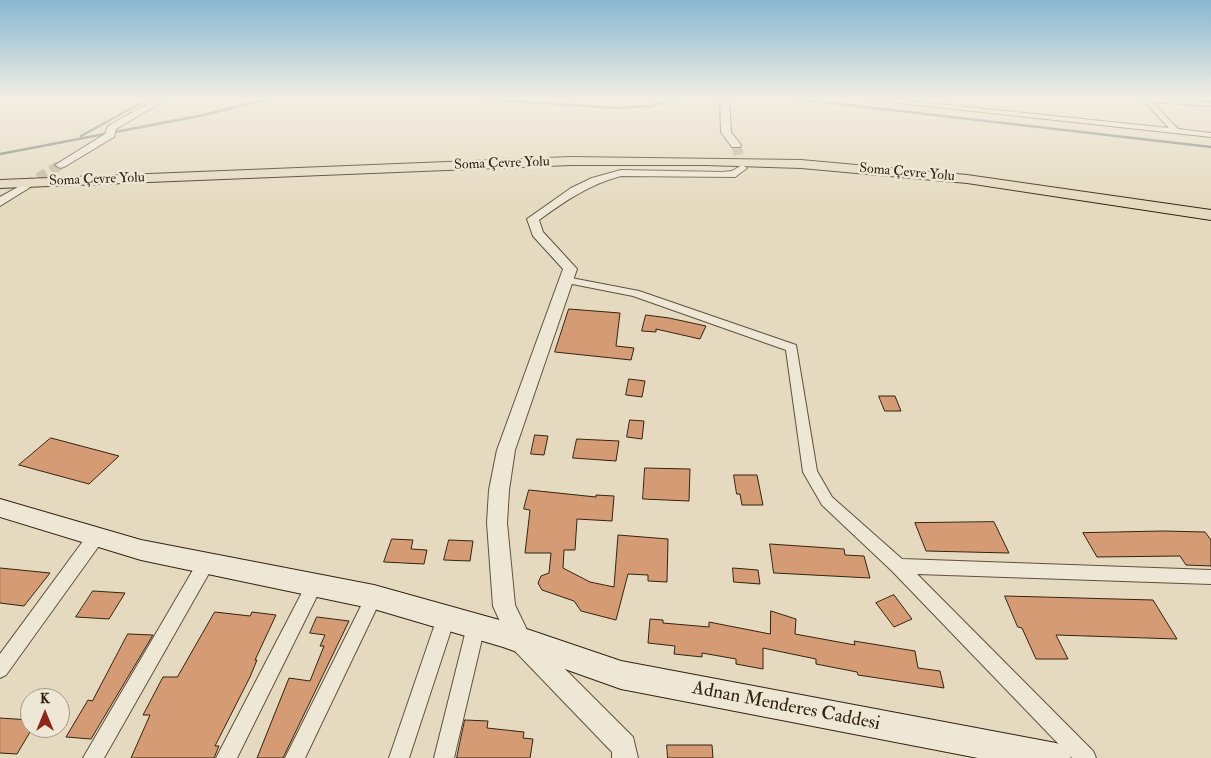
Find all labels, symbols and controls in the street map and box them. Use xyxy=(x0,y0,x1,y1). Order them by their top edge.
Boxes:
street label: Soma Çevre Yolu xyxy=(454,154,550,174)
street label: Soma Çevre Yolu xyxy=(858,160,956,186)
street label: Soma Çevre Yolu xyxy=(49,170,145,190)
street label: Adnan Menderes Caddesi xyxy=(690,678,882,736)
north arrow xyxy=(20,688,70,738)
text: K xyxy=(40,690,50,707)

